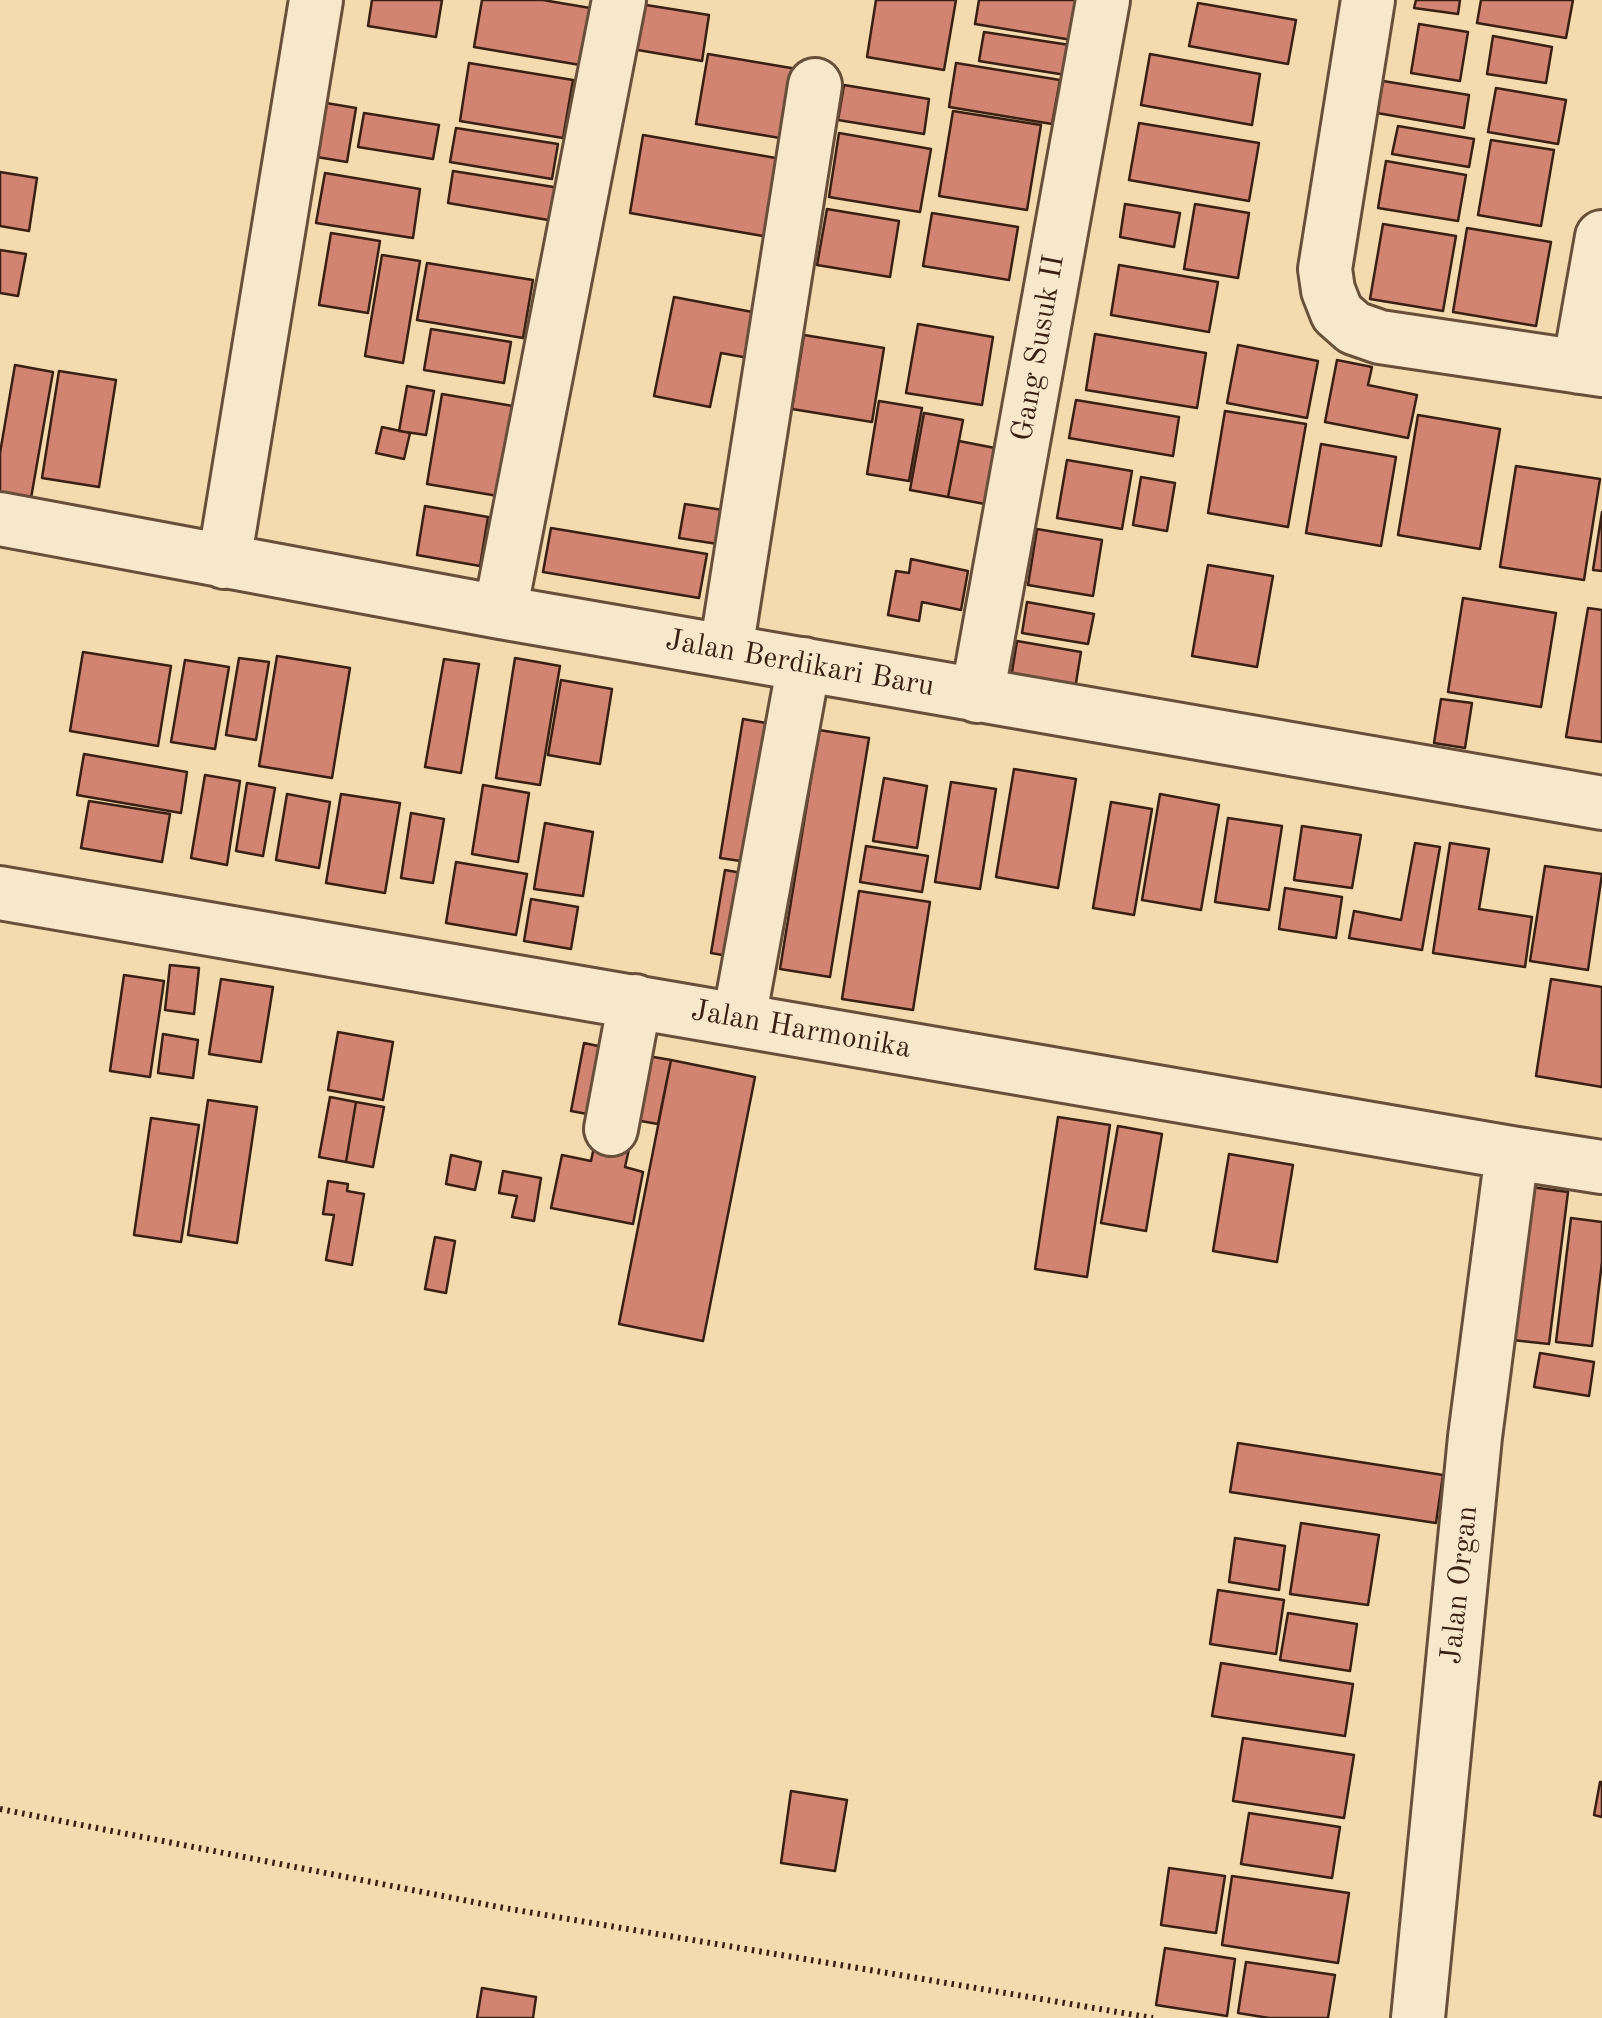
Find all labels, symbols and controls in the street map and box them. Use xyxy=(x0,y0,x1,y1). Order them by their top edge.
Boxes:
street label: Gang Susuk II xyxy=(1005,252,1073,444)
street label: Jalan Berdikari Baru xyxy=(663,623,937,705)
street label: Jalan Harmonika xyxy=(688,993,914,1067)
street label: Jalan Organ xyxy=(1434,1504,1486,1666)

